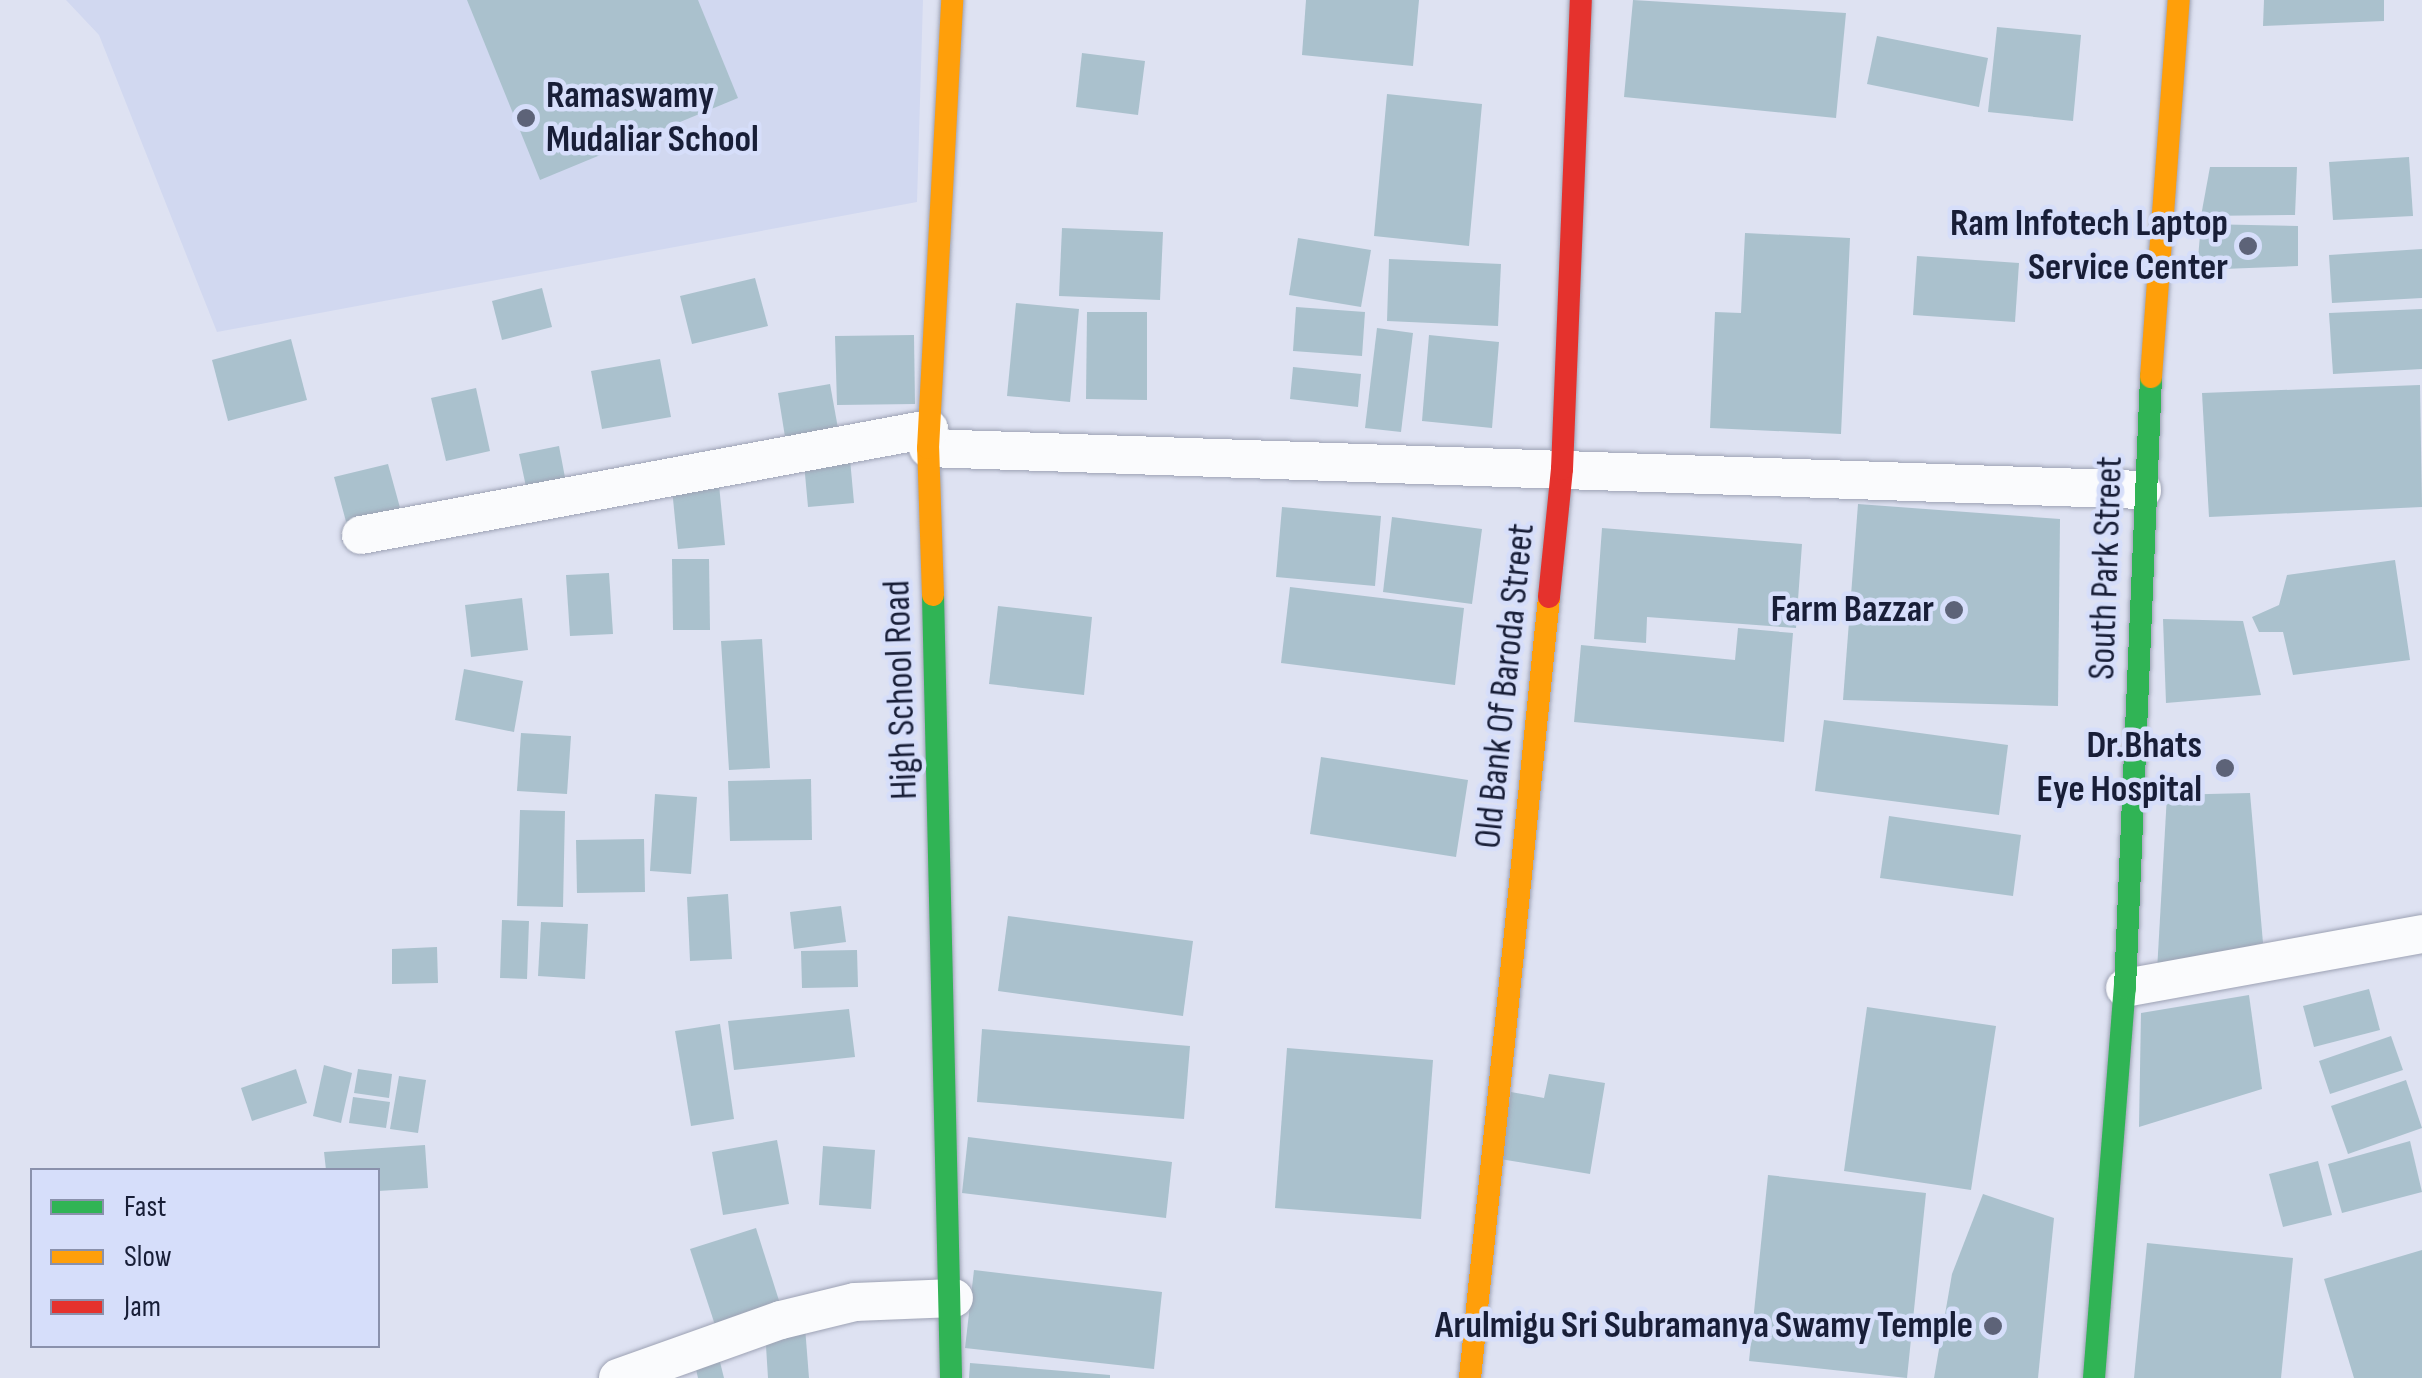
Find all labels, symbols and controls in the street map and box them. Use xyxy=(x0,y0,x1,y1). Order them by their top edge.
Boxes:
place label: Ramaswamy Mudaliar School xyxy=(546,73,759,162)
marker: Ramaswamy Mudaliar School xyxy=(515,107,537,129)
place label: Ram Infotech Laptop Service Center xyxy=(1950,201,2228,290)
marker: Ram Infotech Laptop Service Center xyxy=(2237,235,2259,257)
street label: South Park Street xyxy=(2079,455,2133,681)
street label: Old Bank Of Baroda Street xyxy=(1465,521,1545,851)
street label: High School Road xyxy=(874,580,928,800)
place label: Farm Bazzar xyxy=(1771,587,1934,633)
marker: Farm Bazzar xyxy=(1943,599,1965,621)
place label: Dr.Bhats Eye Hospital xyxy=(2036,723,2202,812)
marker: Dr.Bhats Eye Hospital xyxy=(2212,755,2238,781)
legend xyxy=(30,1168,380,1348)
text: Fast xyxy=(124,1189,166,1225)
text: Slow xyxy=(124,1239,172,1275)
text: Jam xyxy=(124,1289,161,1325)
place label: Arulmigu Sri Subramanya Swamy Temple xyxy=(1435,1303,1973,1349)
marker: Arulmigu Sri Subramanya Swamy Temple xyxy=(1982,1315,2004,1337)

